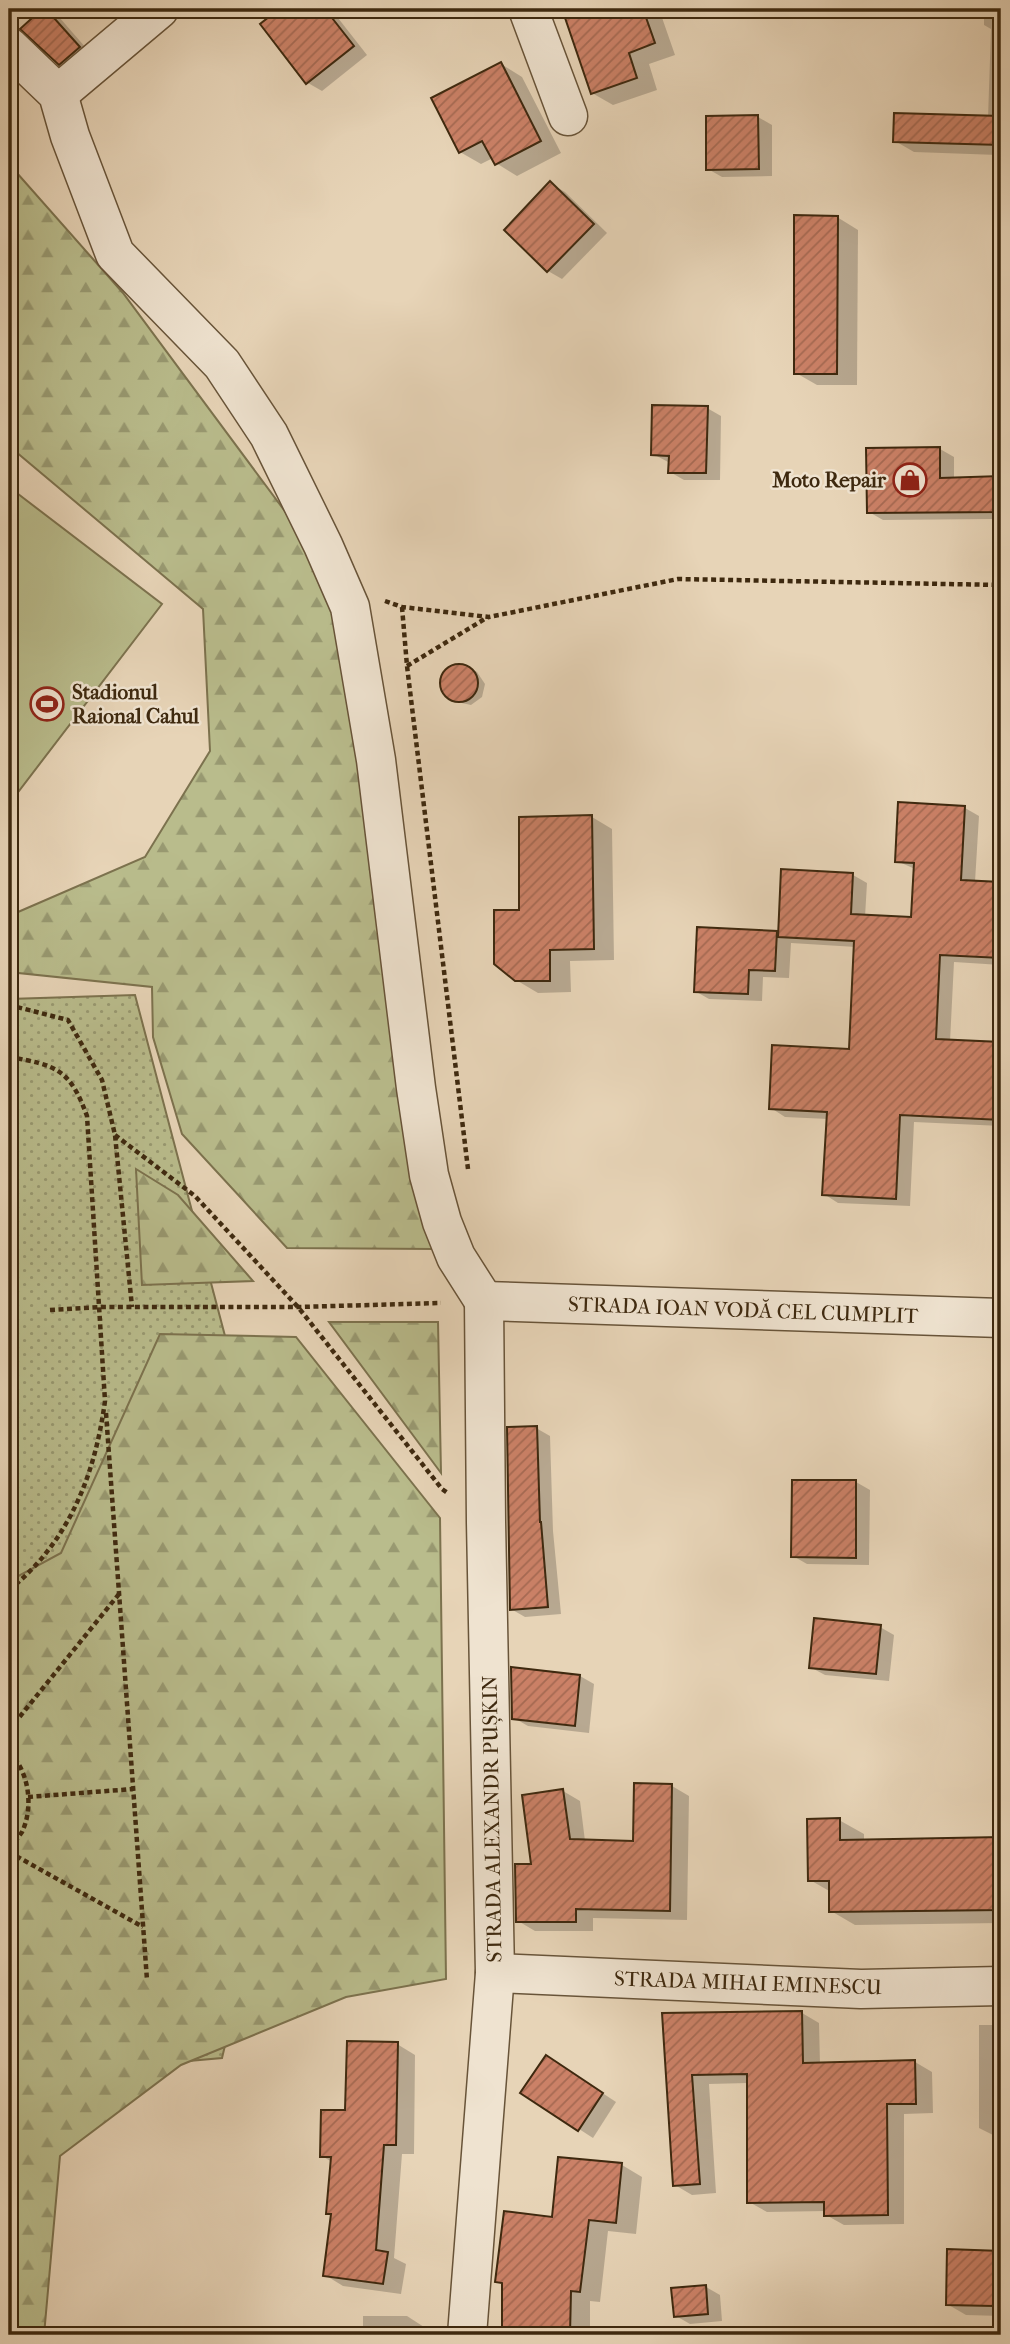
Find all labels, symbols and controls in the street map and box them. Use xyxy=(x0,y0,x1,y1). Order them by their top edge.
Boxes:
shop icon: Moto Repair xyxy=(891,461,929,499)
place label: Moto Repair xyxy=(771,468,887,492)
place label: Stadionul Raional Cahul xyxy=(72,680,199,728)
sports icon: Stadionul Raional Cahul xyxy=(28,685,66,723)
street label: STRADA IOAN VODĂ CEL CUMPLIT xyxy=(568,1292,919,1328)
street label: STRADA ALEXANDR PUȘKIN xyxy=(477,1675,508,1963)
street label: STRADA MIHAI EMINESCU xyxy=(614,1966,883,2000)

